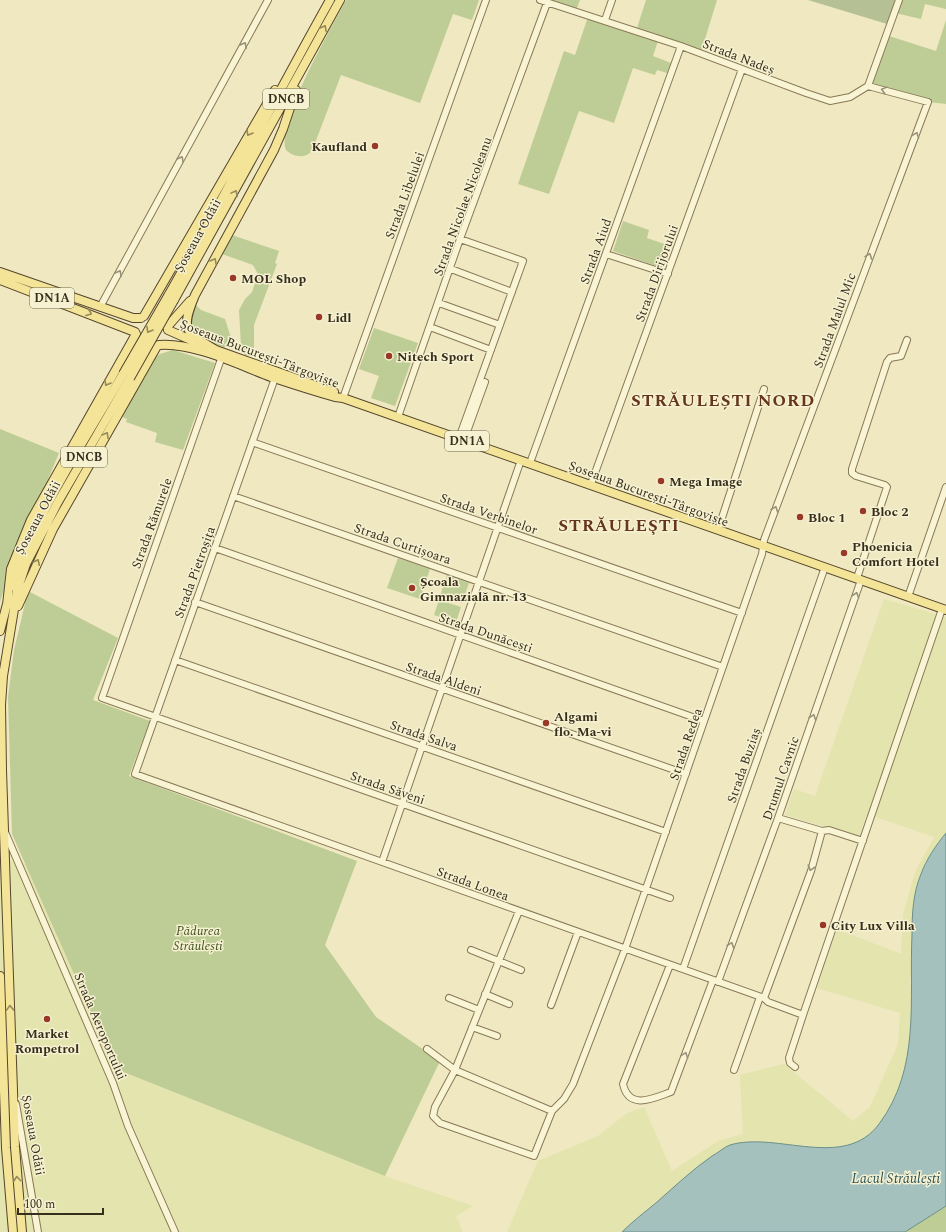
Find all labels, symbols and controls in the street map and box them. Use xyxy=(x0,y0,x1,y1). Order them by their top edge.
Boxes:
one-way arrow xyxy=(319,25,327,33)
street label: Strada Nadeș xyxy=(700,34,778,80)
one-way arrow xyxy=(239,42,246,49)
one-way arrow xyxy=(881,86,888,95)
road number: DNCB xyxy=(263,89,309,109)
one-way arrow xyxy=(247,129,254,136)
one-way arrow xyxy=(911,131,919,138)
street label: Strada Nicolae Nicoleanu xyxy=(428,134,497,279)
place label: Kaufland xyxy=(311,137,367,157)
marker: Kaufland xyxy=(370,141,380,151)
street label: Strada Libelulei xyxy=(380,149,430,242)
one-way arrow xyxy=(177,156,184,163)
one-way arrow xyxy=(230,190,237,197)
street label: Șoseaua Odăii xyxy=(169,195,226,276)
street label: Strada Aiud xyxy=(575,216,617,287)
street label: Strada Dirijorului xyxy=(630,222,684,325)
one-way arrow xyxy=(865,253,873,260)
one-way arrow xyxy=(209,258,217,265)
place label: MOL Shop xyxy=(241,269,306,289)
one-way arrow xyxy=(114,270,121,277)
street label: Strada Malul Mic xyxy=(808,270,861,371)
marker: MOL Shop xyxy=(228,273,238,283)
road number: DN1A xyxy=(30,288,74,308)
one-way arrow xyxy=(86,308,93,316)
place label: Lidl xyxy=(327,308,352,328)
marker: Lidl xyxy=(314,312,324,322)
street label: Șoseaua București-Târgoviște xyxy=(177,314,342,394)
one-way arrow xyxy=(146,326,153,333)
place label: Nitech Sport xyxy=(397,347,474,367)
marker: Nitech Sport xyxy=(384,351,394,361)
one-way arrow xyxy=(105,379,112,386)
district label: STRĂULEȘTI NORD xyxy=(631,388,815,414)
road number: DN1A xyxy=(445,431,489,451)
one-way arrow xyxy=(101,432,108,440)
road number: DNCB xyxy=(61,447,107,467)
street label: Șoseaua București-Târgoviște xyxy=(566,456,732,532)
place label: Mega Image xyxy=(669,472,742,492)
street label: Strada Rămurele xyxy=(126,475,178,572)
marker: Mega Image xyxy=(656,476,666,486)
street label: Șoseaua Odăii xyxy=(10,477,66,558)
street label: Strada Verbinelor xyxy=(437,488,540,540)
place label: Bloc 2 xyxy=(871,502,909,522)
one-way arrow xyxy=(771,506,779,513)
marker: Bloc 2 xyxy=(858,506,868,516)
place label: Bloc 1 xyxy=(808,508,846,528)
marker: Bloc 1 xyxy=(795,512,805,522)
district label: STRĂULEŞTI xyxy=(558,513,680,539)
street label: Strada Curtișoara xyxy=(351,518,455,570)
street label: Strada Pietroșița xyxy=(169,523,221,621)
place label: Phoenicia Comfort Hotel xyxy=(852,537,939,572)
marker: Phoenicia Comfort Hotel xyxy=(839,548,849,558)
one-way arrow xyxy=(32,558,40,565)
place label: Școala Gimnazială nr. 13 xyxy=(420,572,527,607)
marker: Școala Gimnazială nr. 13 xyxy=(407,583,417,593)
one-way arrow xyxy=(851,591,859,598)
street label: Strada Dunăcești xyxy=(436,608,535,658)
street label: Strada Aldeni xyxy=(403,657,484,701)
street label: Strada Redea xyxy=(664,705,708,783)
place label: Algami flo. Ma-vi xyxy=(554,707,612,742)
one-way arrow xyxy=(808,714,817,721)
street label: Strada Salva xyxy=(387,715,461,757)
marker: Algami flo. Ma-vi xyxy=(541,718,551,728)
street label: Strada Buziaș xyxy=(722,725,766,806)
street label: Drumul Cavnic xyxy=(757,734,805,823)
street label: Strada Săveni xyxy=(348,766,428,810)
street label: Strada Lonea xyxy=(434,862,512,907)
one-way arrow xyxy=(807,865,816,872)
place label: City Lux Villa xyxy=(831,916,915,936)
marker: City Lux Villa xyxy=(818,920,828,930)
park label: Pădurea Străulești xyxy=(173,921,223,956)
one-way arrow xyxy=(727,942,735,949)
street label: Strada Aeroportului xyxy=(68,970,132,1083)
one-way arrow xyxy=(6,1005,15,1011)
marker: Market Rompetrol xyxy=(42,1014,52,1024)
place label: Market Rompetrol xyxy=(15,1024,79,1059)
one-way arrow xyxy=(680,1052,688,1059)
street label: Șoseaua Odăii xyxy=(16,1093,50,1177)
water label: Lacul Străulești xyxy=(852,1168,940,1189)
one-way arrow xyxy=(13,1176,22,1182)
scale bar xyxy=(18,1190,103,1216)
text: 100 m xyxy=(24,1195,55,1214)

